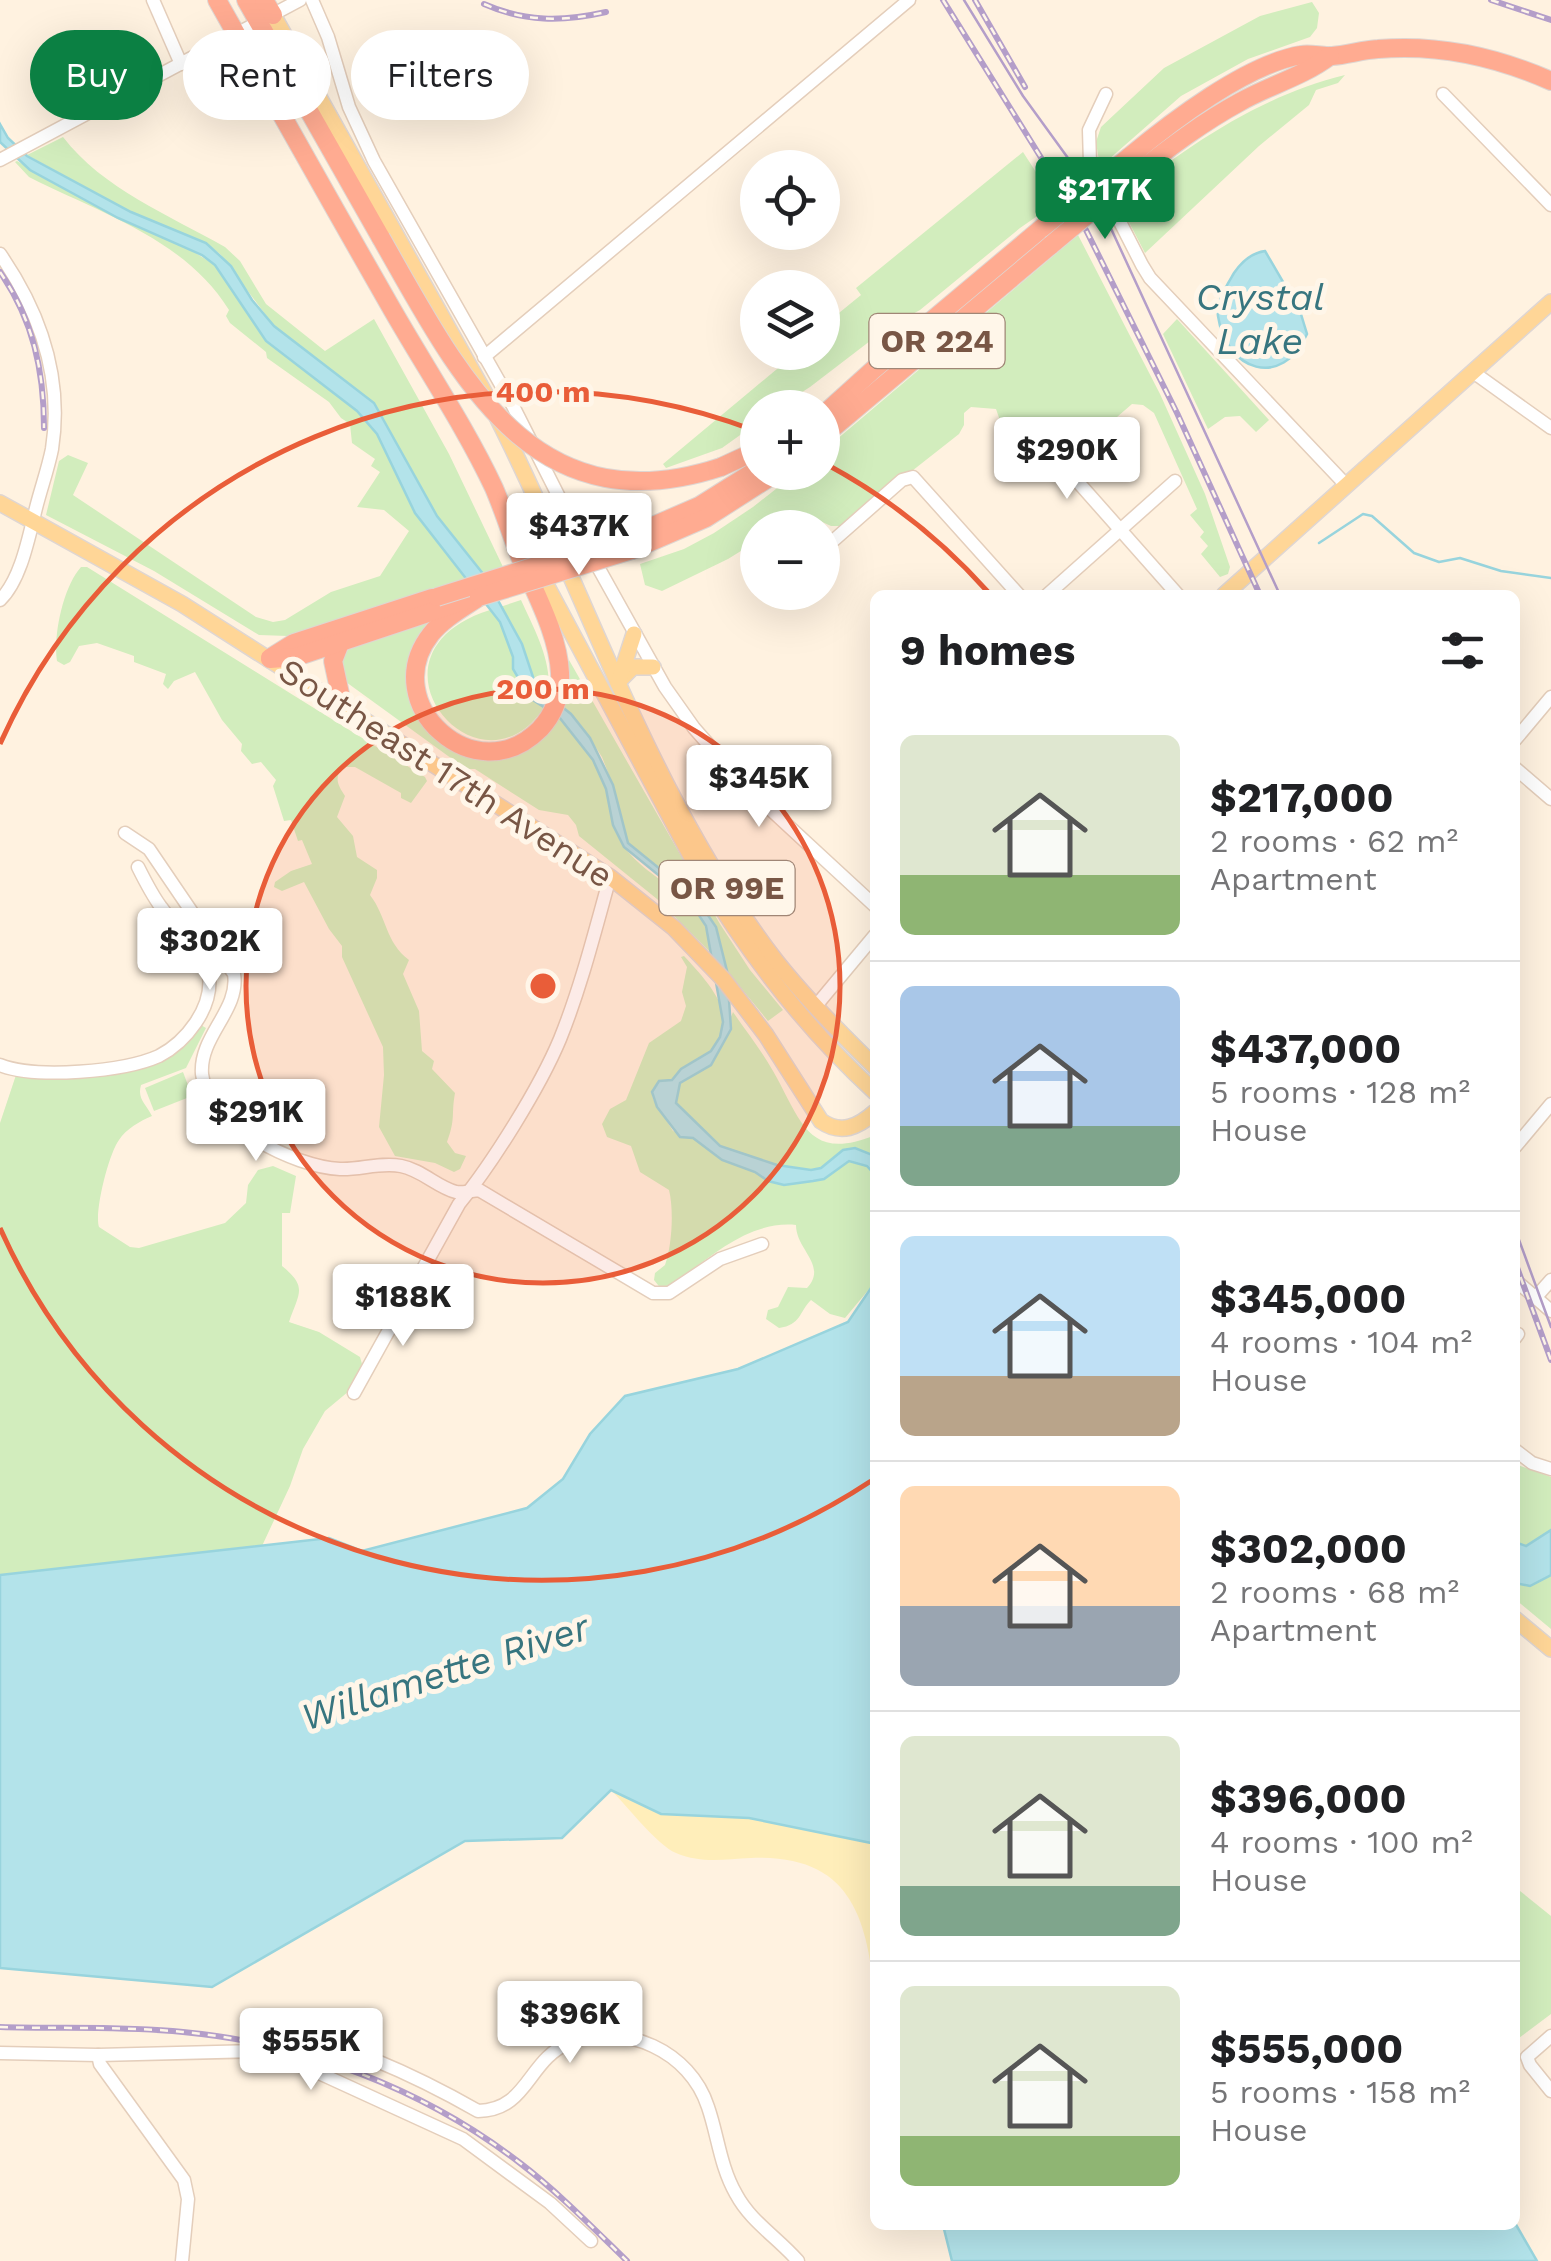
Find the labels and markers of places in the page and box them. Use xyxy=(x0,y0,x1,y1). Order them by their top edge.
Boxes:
pin: $217K xyxy=(1035,157,1175,242)
pin: $290K xyxy=(997,417,1137,502)
pin: $437K xyxy=(509,493,649,578)
pin: $345K xyxy=(689,745,829,830)
pin: $302K xyxy=(140,908,280,993)
centre of rings xyxy=(525,968,561,1004)
pin: $291K xyxy=(186,1079,326,1164)
pin: $188K xyxy=(333,1264,473,1349)
pin: $396K xyxy=(500,1981,640,2066)
pin: $555K xyxy=(241,2008,381,2093)

